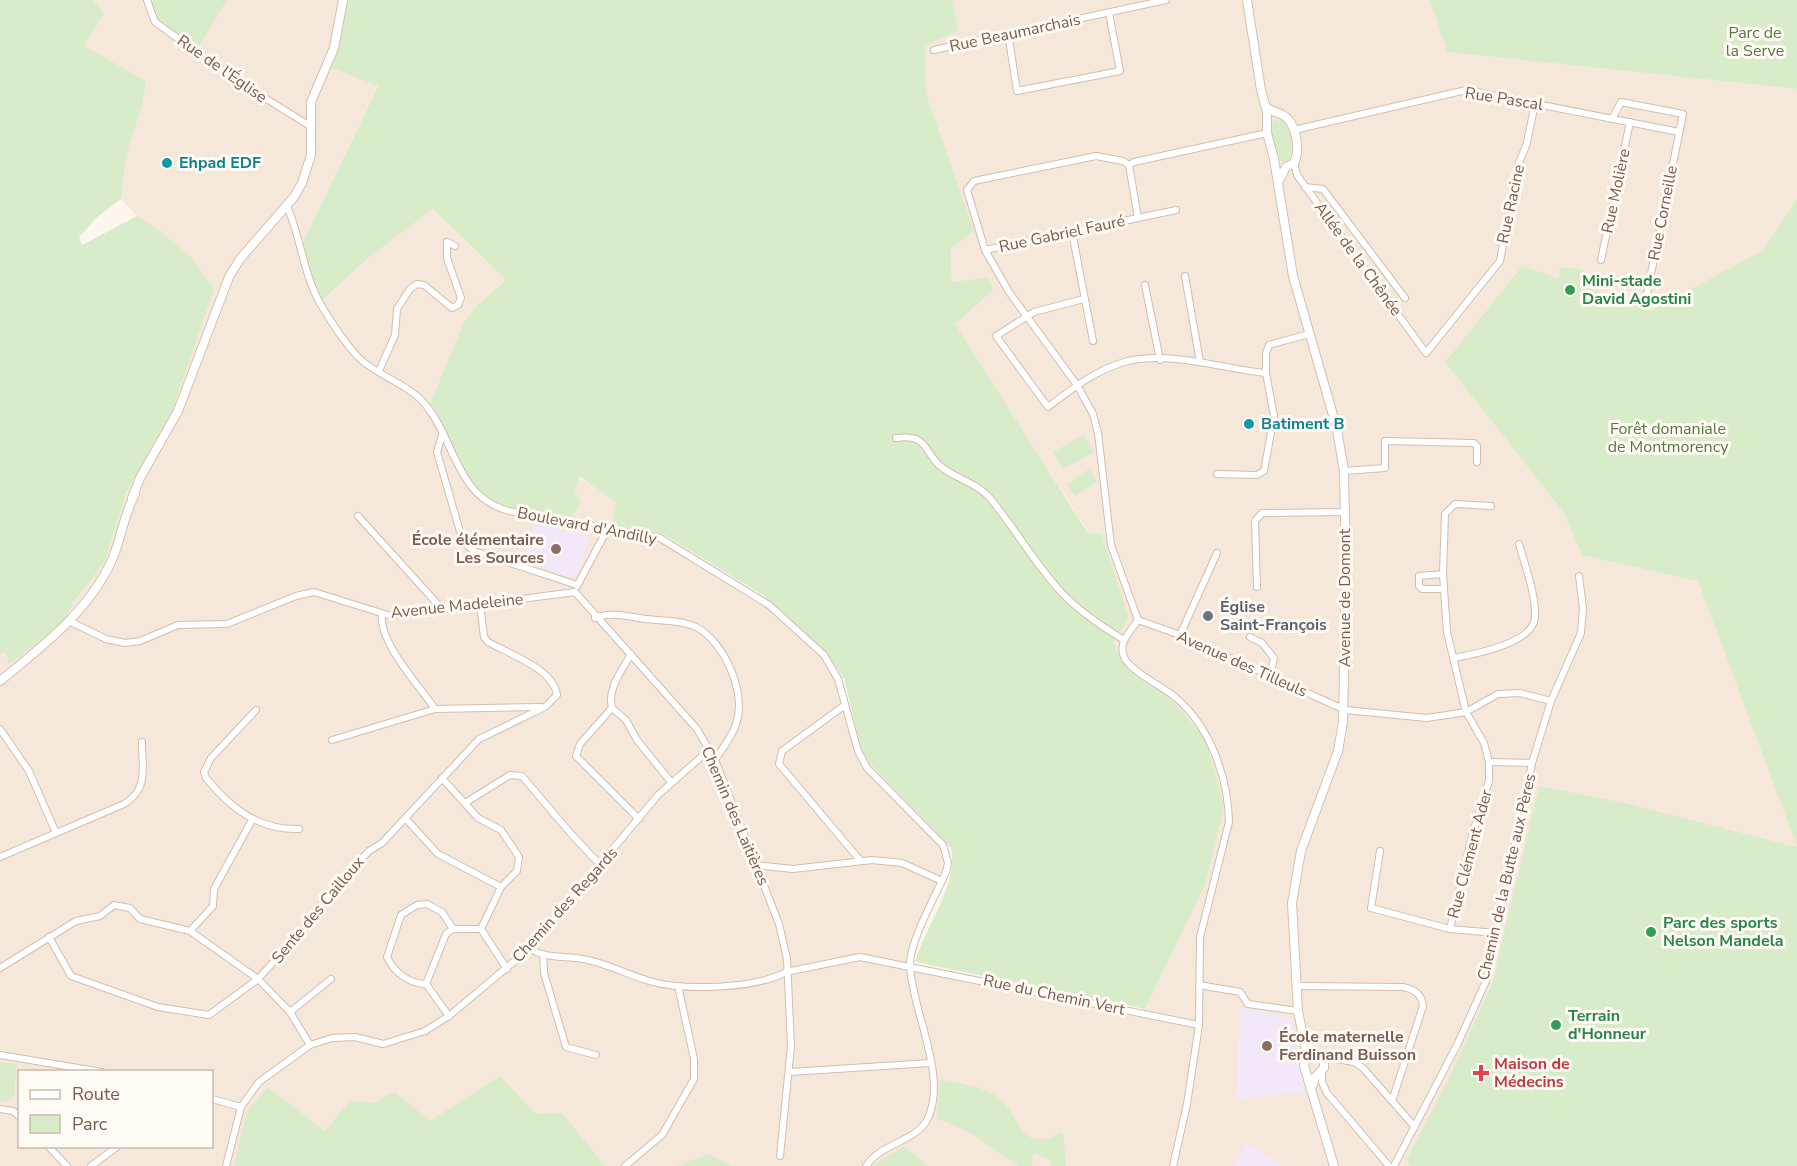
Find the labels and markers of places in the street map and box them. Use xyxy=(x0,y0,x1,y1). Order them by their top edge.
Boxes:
place label: Ehpad EDF xyxy=(179,152,261,174)
marker: Ehpad EDF xyxy=(160,156,174,170)
place label: Mini-stade David Agostini xyxy=(1582,270,1691,310)
marker: Mini-stade David Agostini xyxy=(1563,283,1577,297)
place label: Batiment B xyxy=(1261,413,1345,435)
marker: Batiment B xyxy=(1242,417,1256,431)
place label: École élémentaire Les Sources xyxy=(412,529,544,569)
marker: École élémentaire Les Sources xyxy=(549,542,563,556)
place label: Église Saint-François xyxy=(1220,596,1327,636)
marker: Église Saint-François xyxy=(1201,609,1215,623)
place label: Parc des sports Nelson Mandela xyxy=(1663,912,1784,952)
marker: Parc des sports Nelson Mandela xyxy=(1644,925,1658,939)
place label: Terrain d'Honneur xyxy=(1568,1005,1647,1045)
marker: Terrain d'Honneur xyxy=(1549,1018,1563,1032)
place label: École maternelle Ferdinand Buisson xyxy=(1279,1026,1416,1066)
marker: École maternelle Ferdinand Buisson xyxy=(1260,1039,1274,1053)
place label: Maison de Médecins xyxy=(1494,1053,1570,1093)
marker: Maison de Médecins xyxy=(1472,1064,1490,1082)

